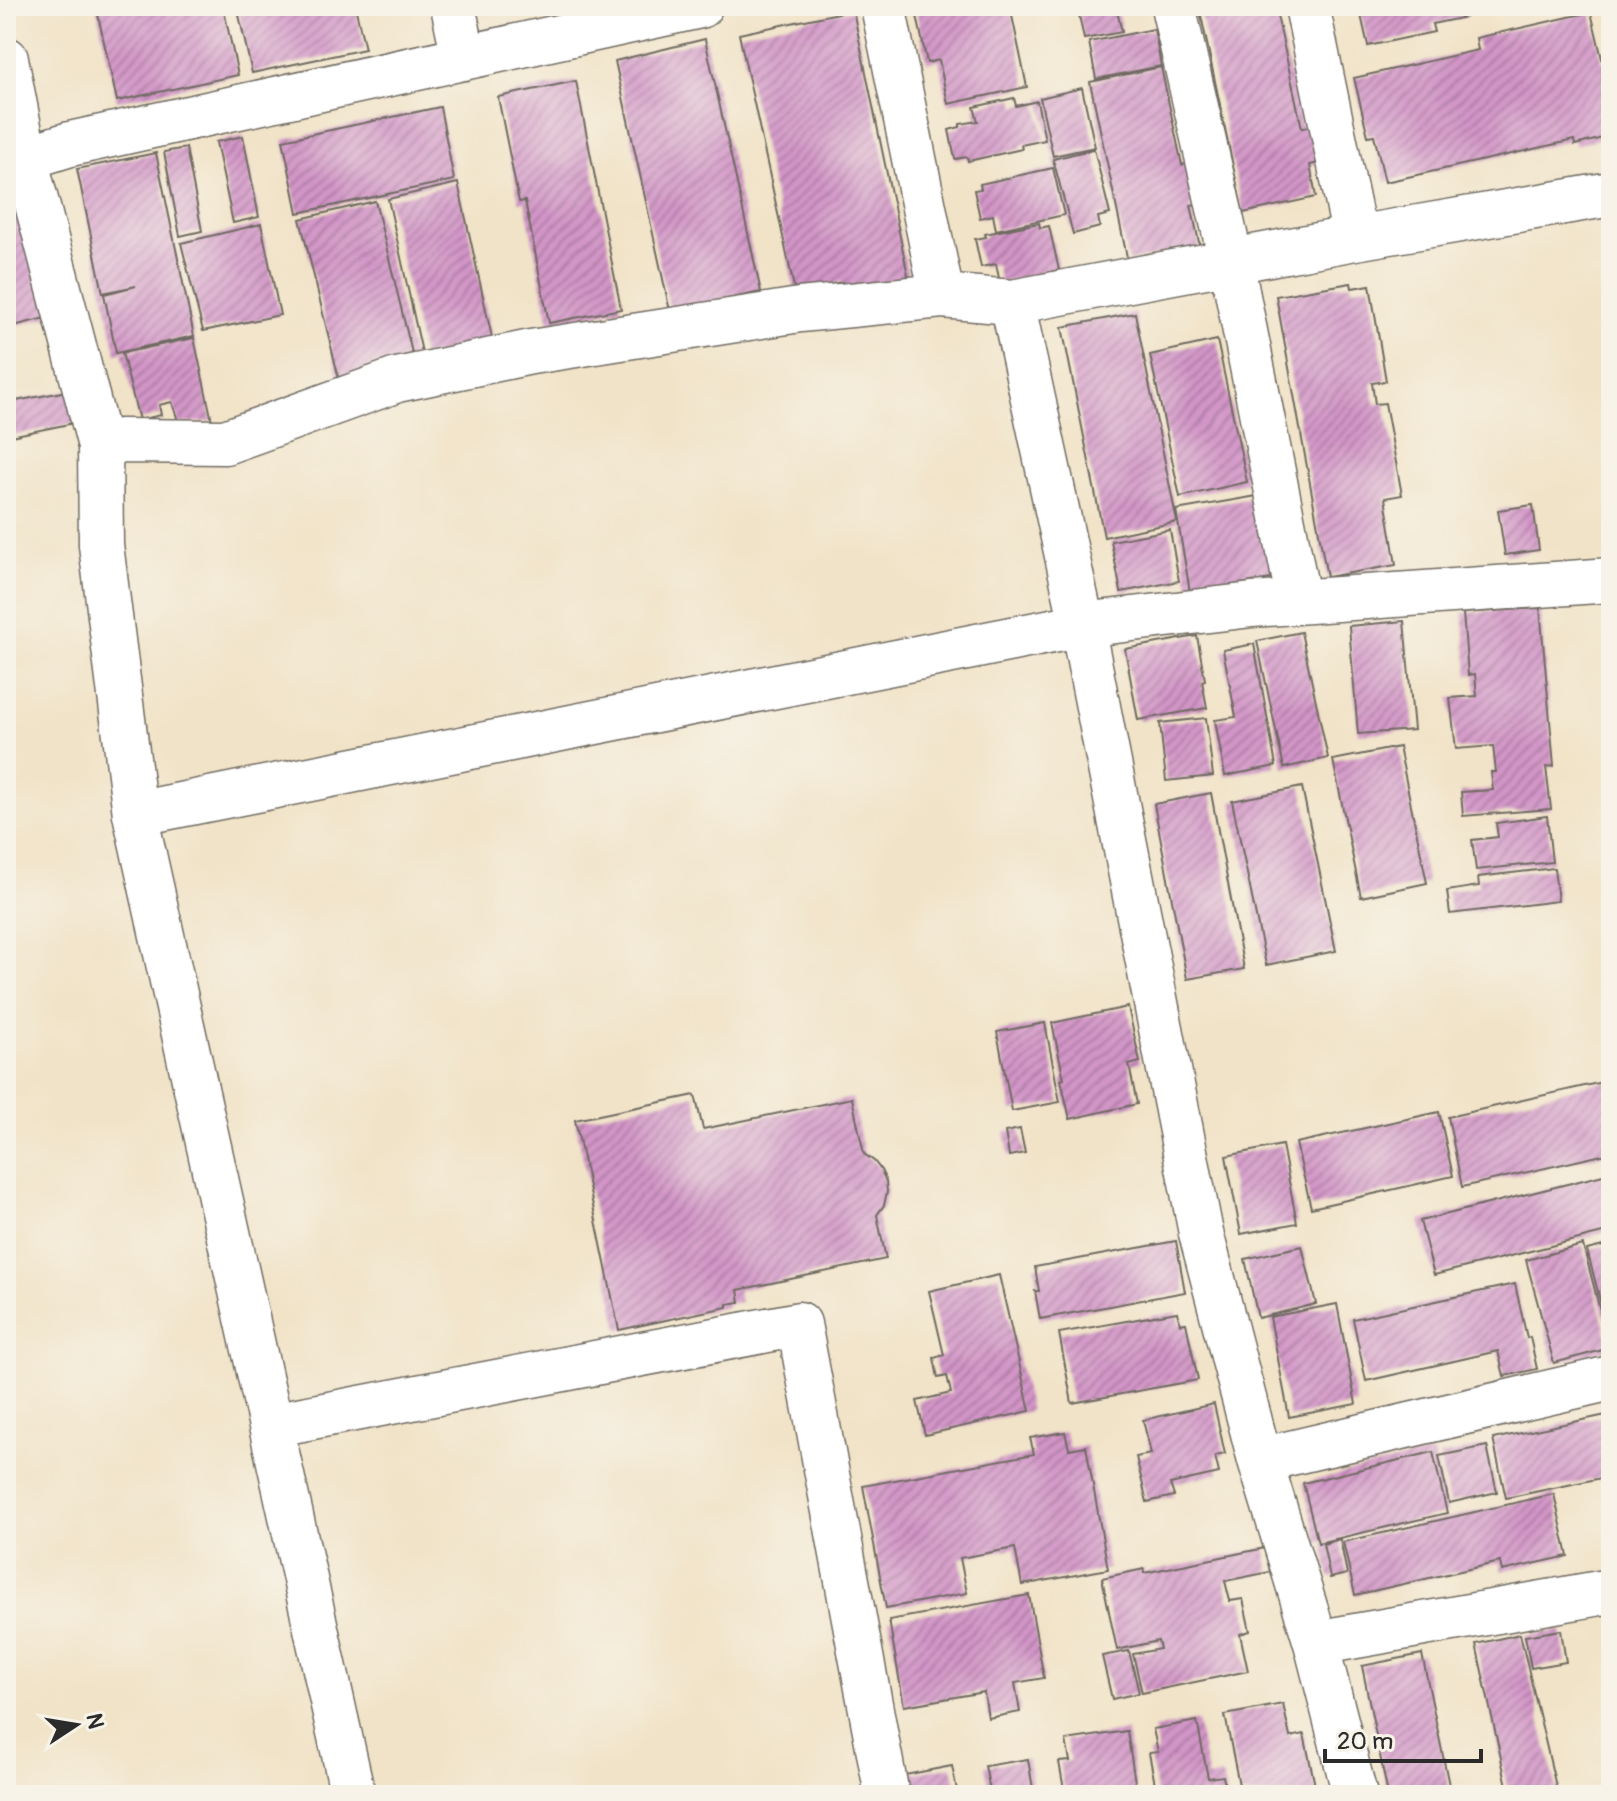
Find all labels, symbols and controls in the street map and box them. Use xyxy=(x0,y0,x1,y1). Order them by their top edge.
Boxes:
north arrow xyxy=(36,1685,116,1765)
text: N xyxy=(79,1711,110,1731)
scale bar xyxy=(1325,1713,1481,1763)
text: 20 m xyxy=(1337,1727,1393,1756)

